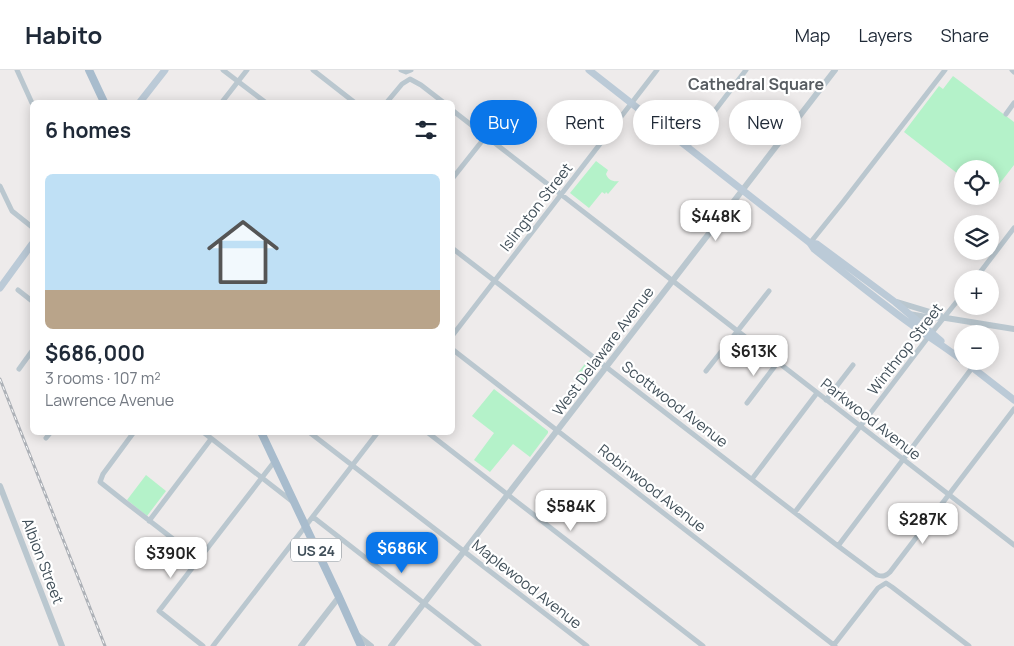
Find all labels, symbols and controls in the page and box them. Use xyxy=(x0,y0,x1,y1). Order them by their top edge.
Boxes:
text: Habito xyxy=(25,18,102,51)
text: Map xyxy=(795,23,830,47)
text: Layers xyxy=(858,23,912,47)
text: Share xyxy=(940,23,989,47)
district label: Cathedral Square xyxy=(688,73,824,95)
chip: Buy xyxy=(470,100,537,145)
chip: Rent xyxy=(547,100,623,145)
chip: Filters xyxy=(633,100,719,145)
chip: New xyxy=(729,100,801,145)
text: 6 homes xyxy=(45,116,131,144)
icon: filters xyxy=(412,116,440,144)
street label: Islington Street xyxy=(495,158,577,256)
map controls xyxy=(954,160,999,370)
button: locate xyxy=(954,160,999,205)
pin: $448K xyxy=(681,200,751,242)
text: $448K xyxy=(691,205,741,227)
icon: home xyxy=(198,207,288,297)
button: layers xyxy=(954,215,999,260)
button: + xyxy=(954,270,999,315)
street label: West Delaware Avenue xyxy=(547,282,659,420)
street label: Winthrop Street xyxy=(863,299,947,399)
button: − xyxy=(954,325,999,370)
pin: $613K xyxy=(719,334,789,377)
text: $686,000 xyxy=(45,339,145,367)
text: $613K xyxy=(731,340,777,362)
street label: Scottwood Avenue xyxy=(617,356,733,452)
text: 3 rooms · 107 m² xyxy=(45,367,161,389)
street label: Parkwood Avenue xyxy=(816,373,926,465)
text: Lawrence Avenue xyxy=(45,389,174,411)
street label: Robinwood Avenue xyxy=(594,439,711,537)
pin: $584K xyxy=(536,490,606,532)
text: $584K xyxy=(546,495,596,517)
pin: $287K xyxy=(888,502,958,545)
text: $287K xyxy=(899,508,947,530)
street label: Albion Street xyxy=(17,515,69,607)
pin: $686K xyxy=(367,532,437,574)
street label: Maplewood Avenue xyxy=(468,534,586,634)
pin: $390K xyxy=(136,536,206,579)
text: $686K xyxy=(377,537,427,559)
road number: US 24 xyxy=(291,538,341,562)
text: $390K xyxy=(146,542,196,564)

